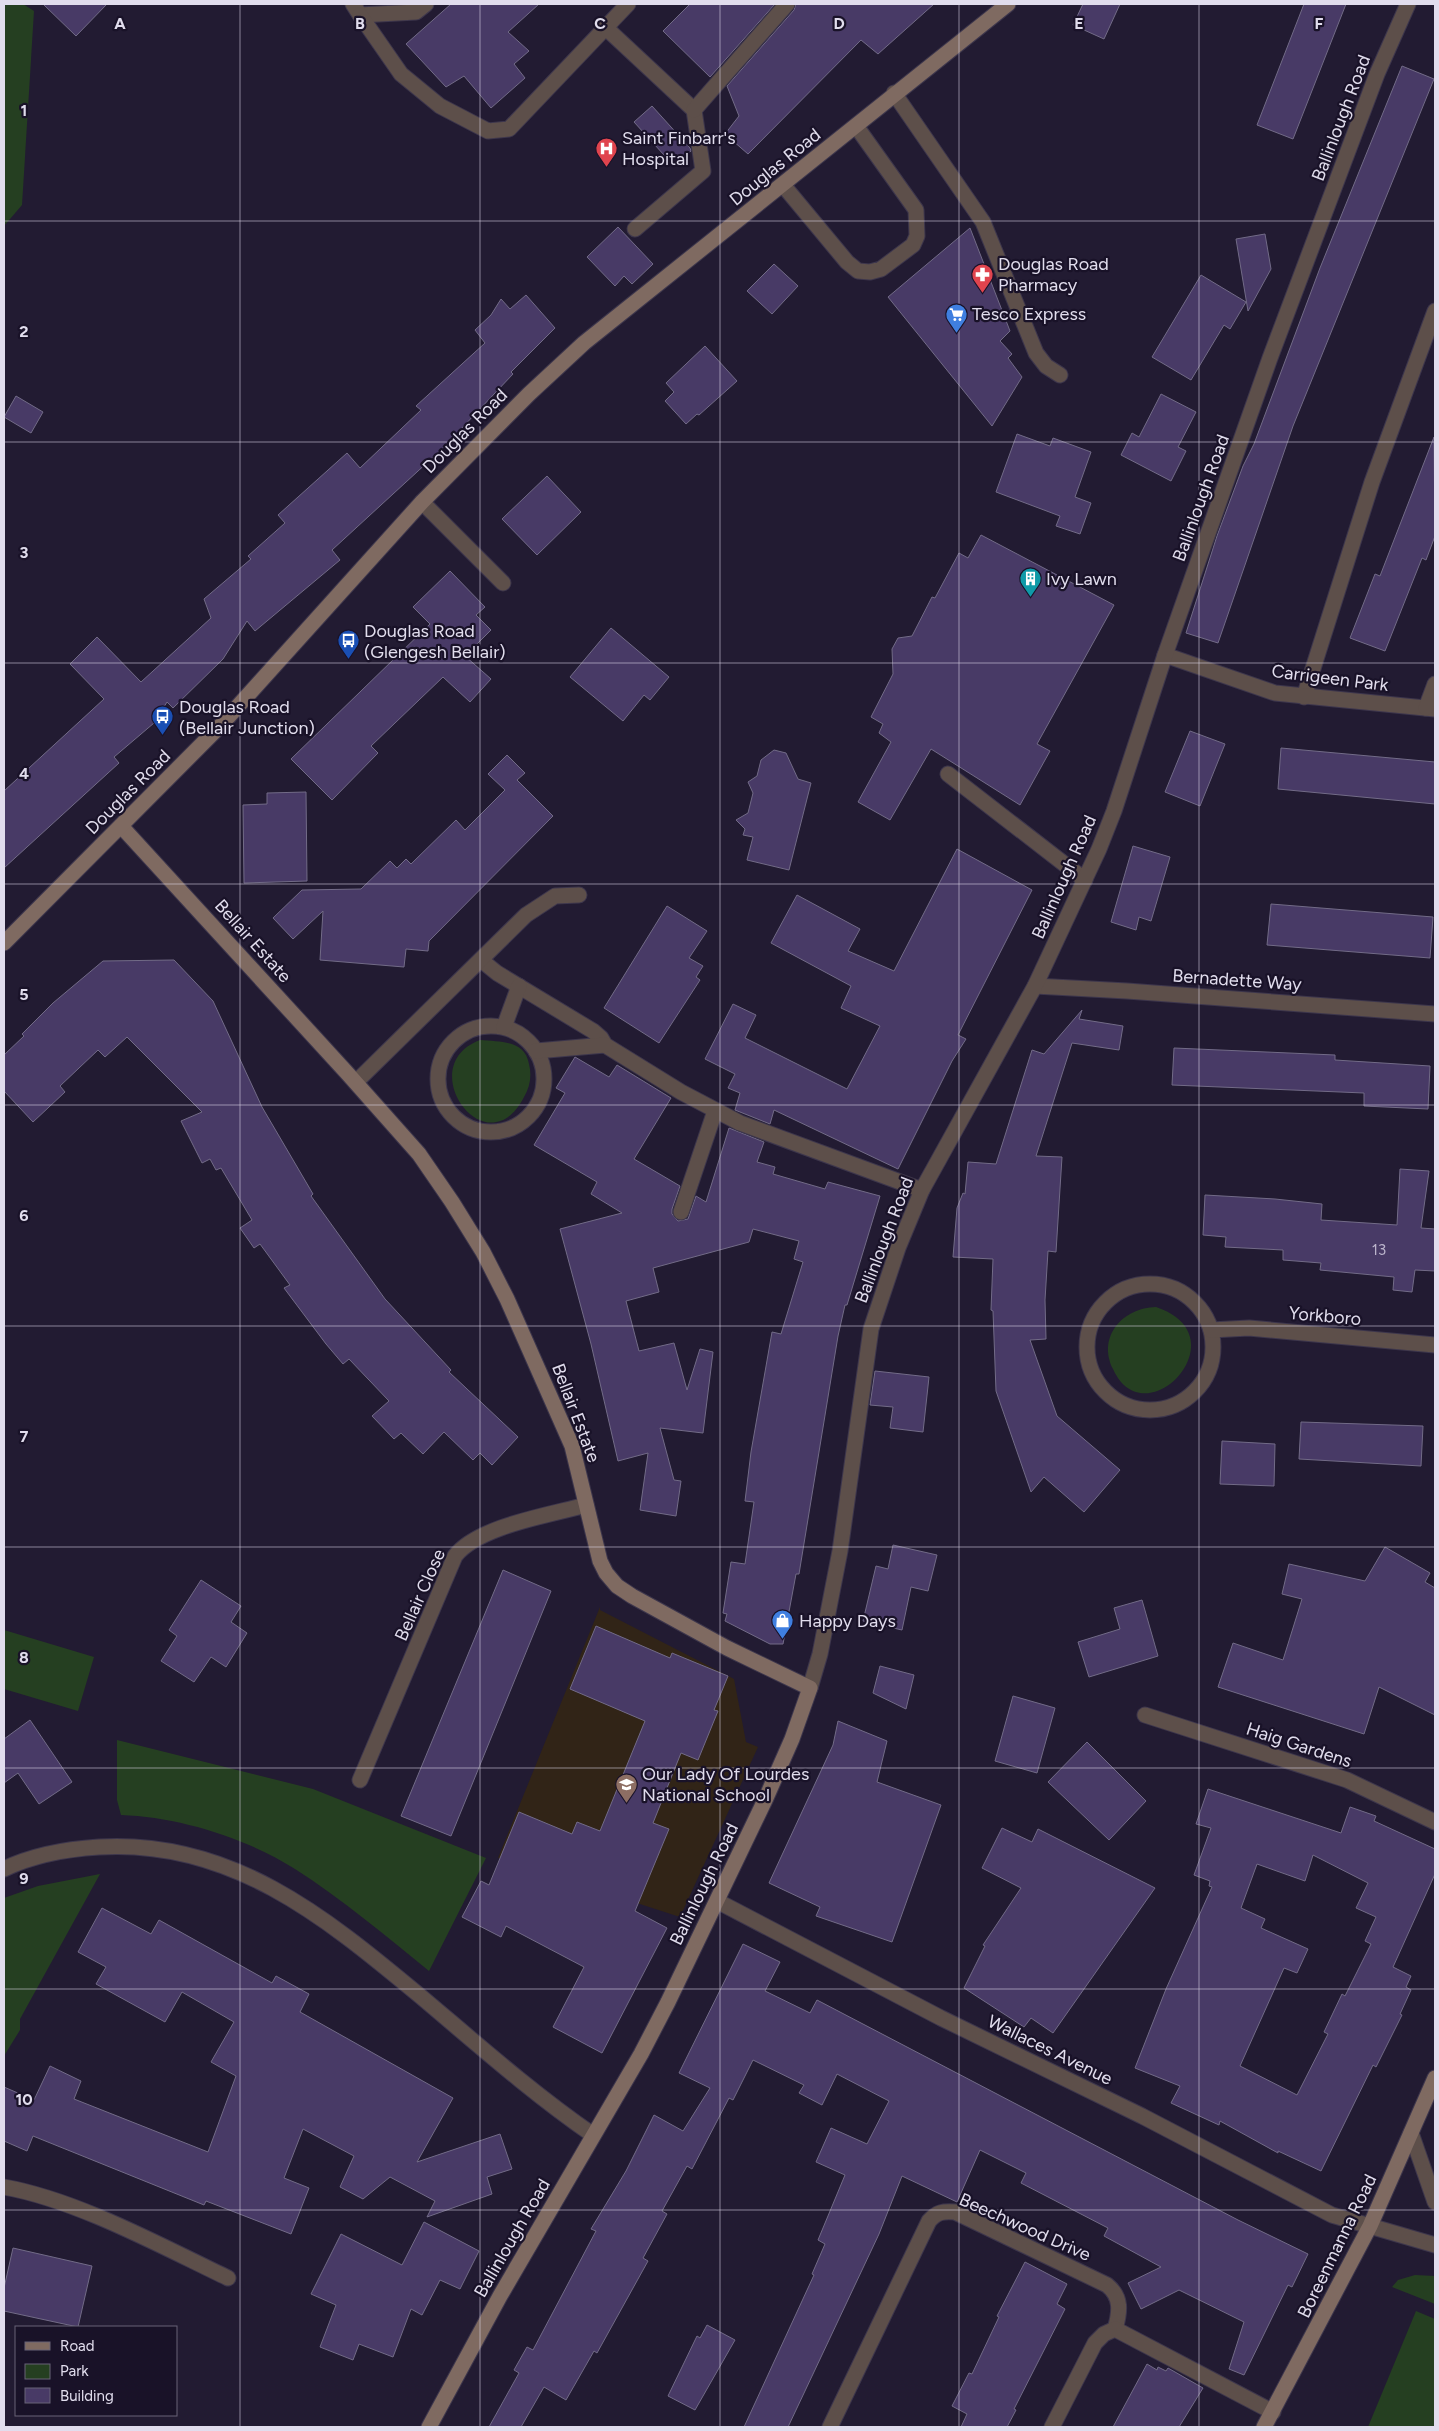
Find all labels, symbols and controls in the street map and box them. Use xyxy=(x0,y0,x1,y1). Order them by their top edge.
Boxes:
text: A xyxy=(114,14,126,33)
text: B xyxy=(355,14,365,33)
text: C xyxy=(594,14,606,33)
text: D xyxy=(833,14,845,33)
text: E xyxy=(1074,14,1084,33)
text: F xyxy=(1315,14,1324,33)
street label: Ballinlough Road xyxy=(1307,52,1375,184)
text: 1 xyxy=(21,101,27,120)
street label: Douglas Road xyxy=(725,124,825,210)
place label: Saint Finbarr's Hospital xyxy=(622,127,736,170)
hospital icon: Saint Finbarr's Hospital xyxy=(594,136,618,167)
place label: Douglas Road Pharmacy xyxy=(998,253,1109,296)
pharmacy icon: Douglas Road Pharmacy xyxy=(970,262,994,293)
supermarket icon: Tesco Express xyxy=(944,302,968,333)
place label: Tesco Express xyxy=(972,303,1086,325)
text: 2 xyxy=(19,322,29,341)
street label: Douglas Road xyxy=(418,384,512,478)
street label: Ballinlough Road xyxy=(1168,432,1234,564)
text: 3 xyxy=(20,543,29,562)
building icon: Ivy Lawn xyxy=(1018,567,1042,598)
place label: Ivy Lawn xyxy=(1046,568,1117,590)
place label: Douglas Road (Glengesh Bellair) xyxy=(364,620,506,663)
bus stop icon: Douglas Road (Glengesh Bellair) xyxy=(336,629,360,660)
street label: Carrigeen Park xyxy=(1270,660,1390,696)
place label: Douglas Road (Bellair Junction) xyxy=(179,696,315,739)
bus stop icon: Douglas Road (Bellair Junction) xyxy=(151,705,175,736)
street label: Douglas Road xyxy=(81,745,175,839)
text: 4 xyxy=(19,764,29,783)
street label: Ballinlough Road xyxy=(1027,812,1101,942)
street label: Bellair Estate xyxy=(210,895,296,987)
street label: Bernadette Way xyxy=(1172,965,1303,996)
text: 5 xyxy=(19,985,29,1004)
street label: Ballinlough Road xyxy=(850,1174,918,1306)
text: 6 xyxy=(19,1206,29,1225)
house number: 13 xyxy=(1372,1241,1386,1259)
street label: Yorkboro xyxy=(1288,1302,1362,1330)
street label: Bellair Estate xyxy=(547,1360,605,1466)
text: 7 xyxy=(20,1427,29,1446)
street label: Bellair Close xyxy=(390,1546,450,1644)
shop icon: Happy Days xyxy=(771,1609,795,1640)
place label: Happy Days xyxy=(799,1610,896,1632)
text: 8 xyxy=(19,1648,29,1667)
street label: Haig Gardens xyxy=(1243,1718,1355,1772)
place label: Our Lady Of Lourdes National School xyxy=(642,1763,809,1806)
school or university icon: Our Lady Of Lourdes National School xyxy=(614,1772,638,1803)
street label: Ballinlough Road xyxy=(665,1819,743,1949)
text: 9 xyxy=(19,1869,29,1888)
street label: Wallaces Avenue xyxy=(984,2010,1116,2090)
text: 10 xyxy=(15,2090,33,2109)
street label: Boreenmanna Road xyxy=(1293,2171,1381,2321)
street label: Ballinlough Road xyxy=(469,2175,555,2301)
street label: Beechwood Drive xyxy=(956,2188,1094,2266)
legend xyxy=(15,2326,178,2416)
text: Road xyxy=(60,2337,95,2355)
text: Park xyxy=(60,2362,89,2380)
text: Building xyxy=(60,2387,114,2405)

